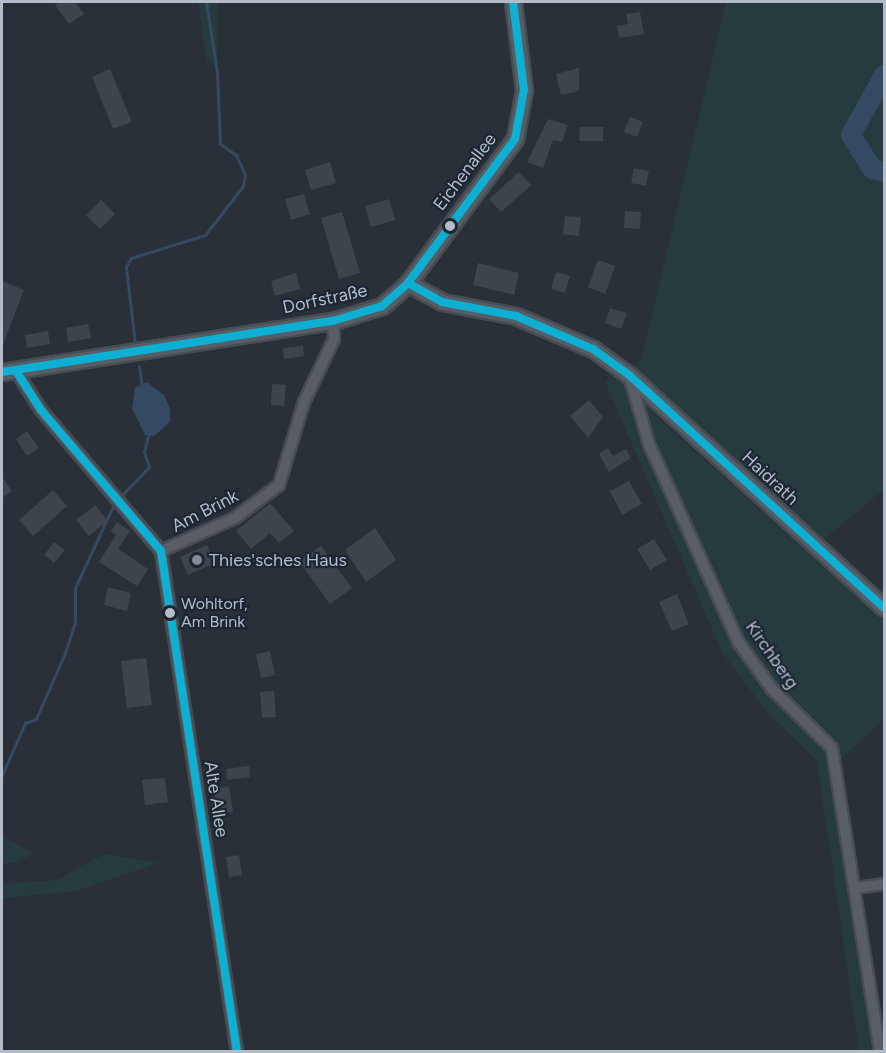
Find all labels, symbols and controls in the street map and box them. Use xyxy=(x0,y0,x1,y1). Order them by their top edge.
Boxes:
street label: Eichenallee xyxy=(429,129,501,215)
unlabelled marker xyxy=(444,220,456,232)
street label: Dorfstraße xyxy=(281,279,369,319)
street label: Haidrath xyxy=(737,446,803,510)
street label: Am Brink xyxy=(168,485,242,537)
place label: Thies'sches Haus xyxy=(209,549,347,571)
marker: Thies'sches Haus xyxy=(190,553,204,567)
place label: Wohltorf, Am Brink xyxy=(181,594,248,632)
marker: Wohltorf, Am Brink xyxy=(164,607,176,619)
street label: Kirchberg xyxy=(741,617,803,693)
street label: Alte Allee xyxy=(199,759,233,839)

